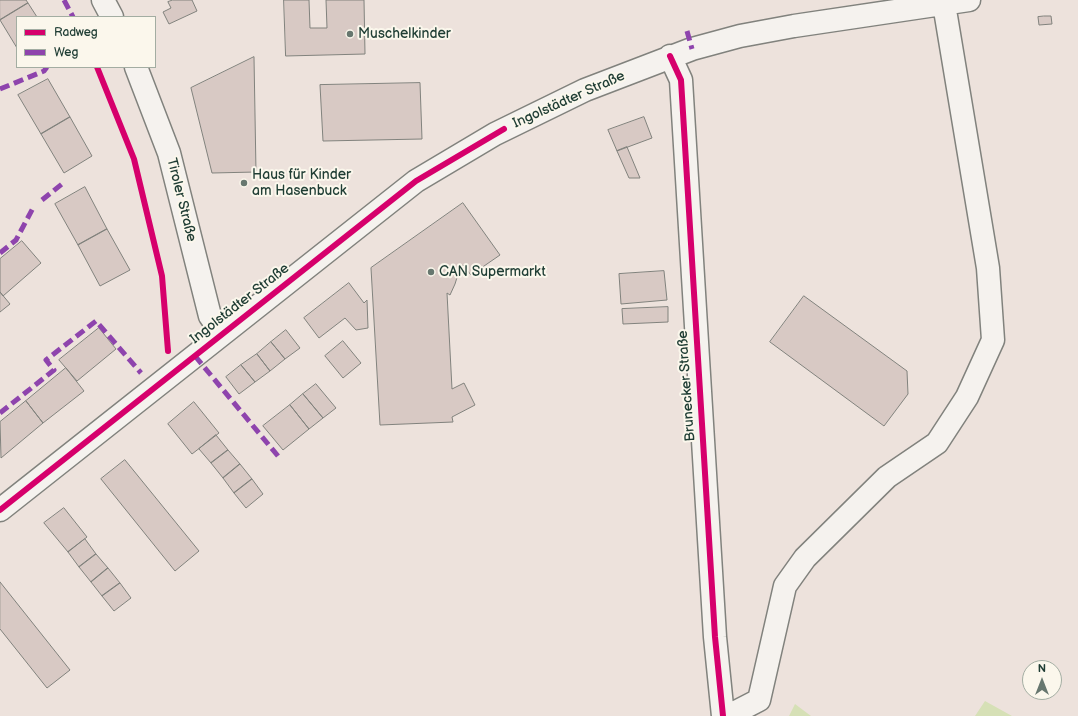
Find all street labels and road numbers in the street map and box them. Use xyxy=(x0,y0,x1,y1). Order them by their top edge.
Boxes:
street label: Ingolstädter Straße xyxy=(510,68,628,132)
street label: Tiroler Straße xyxy=(162,156,200,244)
street label: Ingolstädter Straße xyxy=(187,260,293,348)
street label: Brunecker Straße xyxy=(675,330,699,442)

